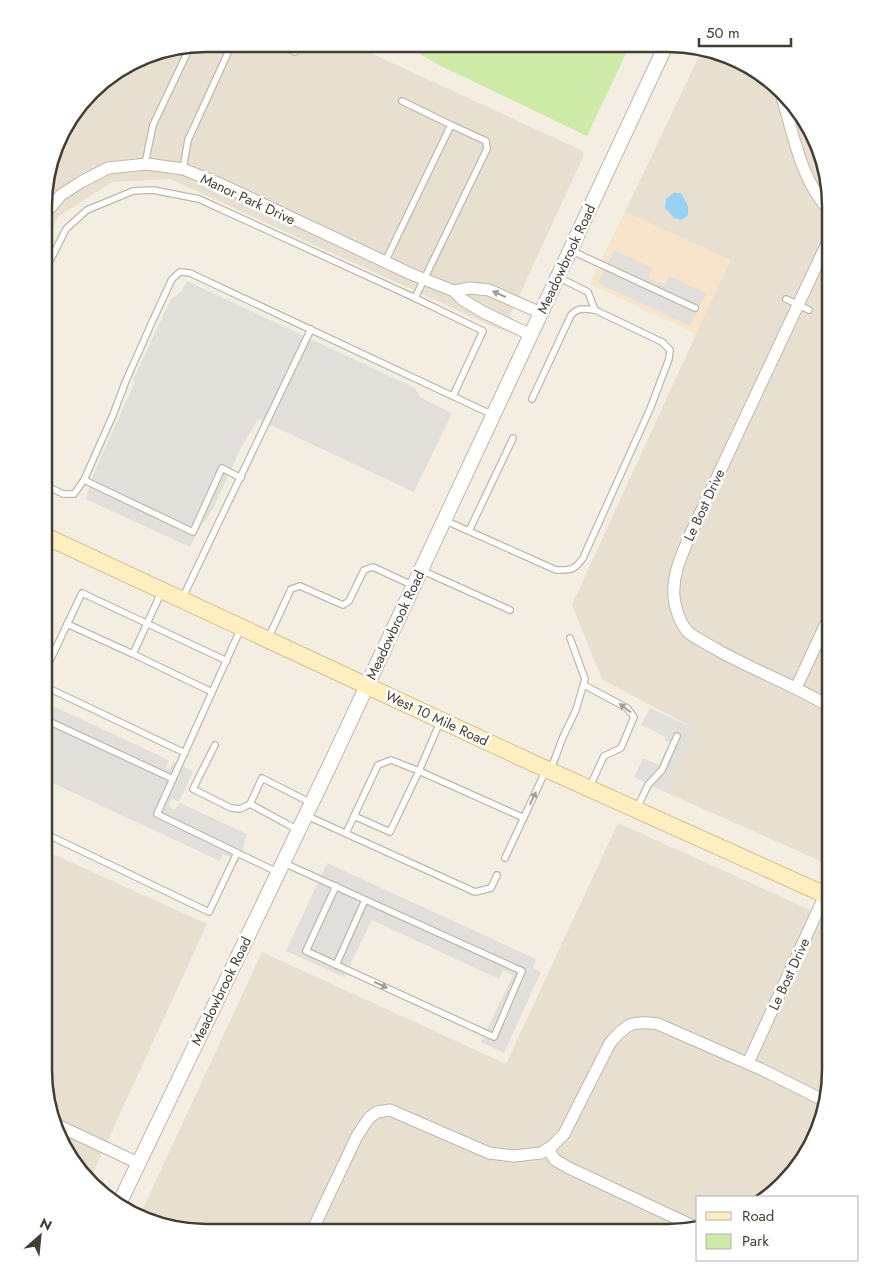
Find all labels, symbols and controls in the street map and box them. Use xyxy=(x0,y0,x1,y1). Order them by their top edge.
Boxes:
scale bar xyxy=(699,15,792,47)
text: 50 m xyxy=(706,22,740,44)
street label: Manor Park Drive xyxy=(197,168,299,230)
street label: Meadowbrook Road xyxy=(532,201,600,317)
one-way arrow xyxy=(492,290,506,298)
street label: Le Bost Drive xyxy=(679,466,729,544)
street label: Meadowbrook Road xyxy=(361,567,429,683)
street label: West 10 Mile Road xyxy=(382,685,492,751)
one-way arrow xyxy=(618,703,632,713)
one-way arrow xyxy=(529,791,537,805)
street label: Meadowbrook Road xyxy=(186,933,256,1049)
street label: Le Bost Drive xyxy=(764,935,814,1013)
one-way arrow xyxy=(374,982,388,990)
legend xyxy=(696,1196,859,1261)
text: Road xyxy=(742,1205,774,1227)
north arrow xyxy=(15,1211,65,1261)
text: N xyxy=(36,1213,55,1236)
text: Park xyxy=(742,1230,769,1252)

